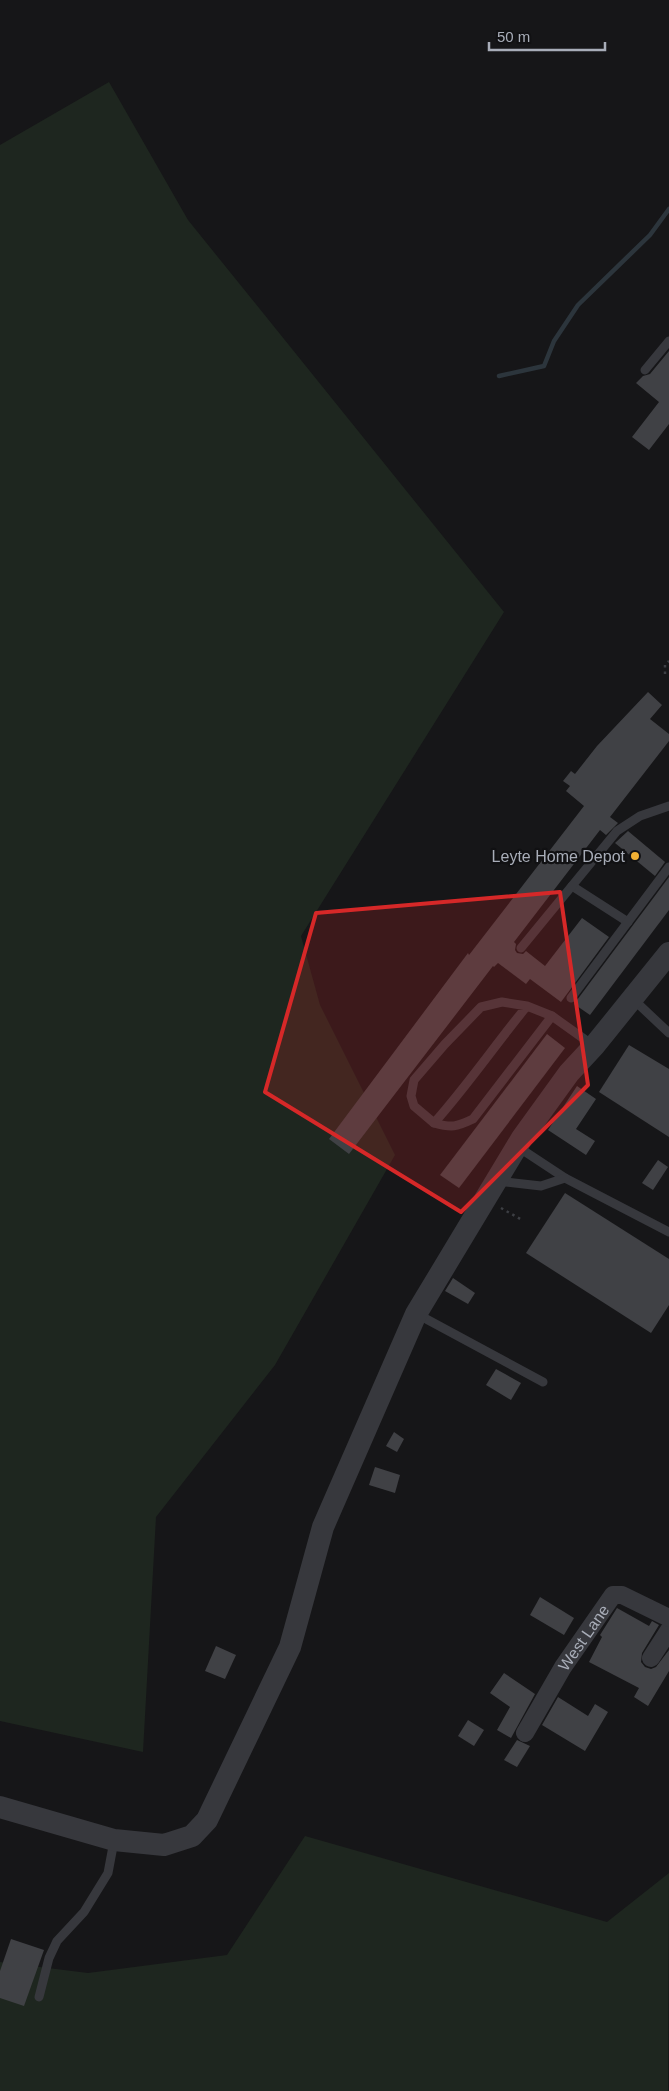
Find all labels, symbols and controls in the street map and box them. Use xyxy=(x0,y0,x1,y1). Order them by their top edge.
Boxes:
scale bar xyxy=(489,20,605,52)
text: 50 m xyxy=(497,28,530,45)
place label: Leyte Home Depot xyxy=(492,848,626,865)
marker: Leyte Home Depot xyxy=(629,850,641,862)
street label: West Lane xyxy=(555,1601,612,1674)

